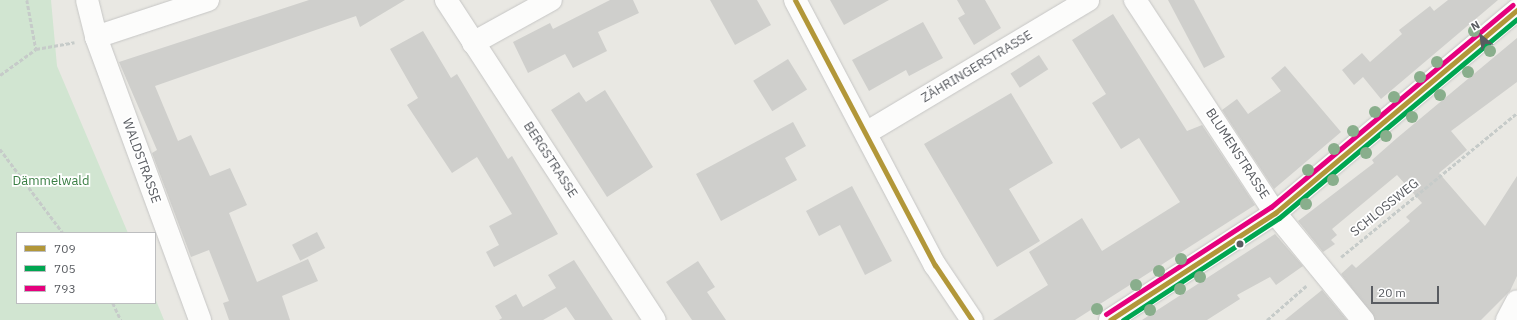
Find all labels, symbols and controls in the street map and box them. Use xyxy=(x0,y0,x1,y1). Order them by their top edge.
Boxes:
north arrow xyxy=(1461,16,1501,56)
text: N xyxy=(1468,17,1482,34)
street label: ZÄHRINGERSTRASSE xyxy=(919,28,1035,106)
street label: BLUMENSTRASSE xyxy=(1202,106,1272,202)
street label: WALDSTRASSE xyxy=(118,116,164,206)
street label: BERGSTRASSE xyxy=(520,119,580,201)
park label: Dämmelwald xyxy=(13,173,89,189)
street label: SCHLOSSWEG xyxy=(1348,176,1422,240)
legend xyxy=(16,232,156,304)
unlabelled marker xyxy=(1235,239,1245,249)
text: 709 xyxy=(54,241,76,256)
text: 705 xyxy=(54,261,76,276)
scale bar xyxy=(1373,278,1441,304)
text: 793 xyxy=(54,281,76,296)
text: 20 m xyxy=(1378,285,1406,300)

